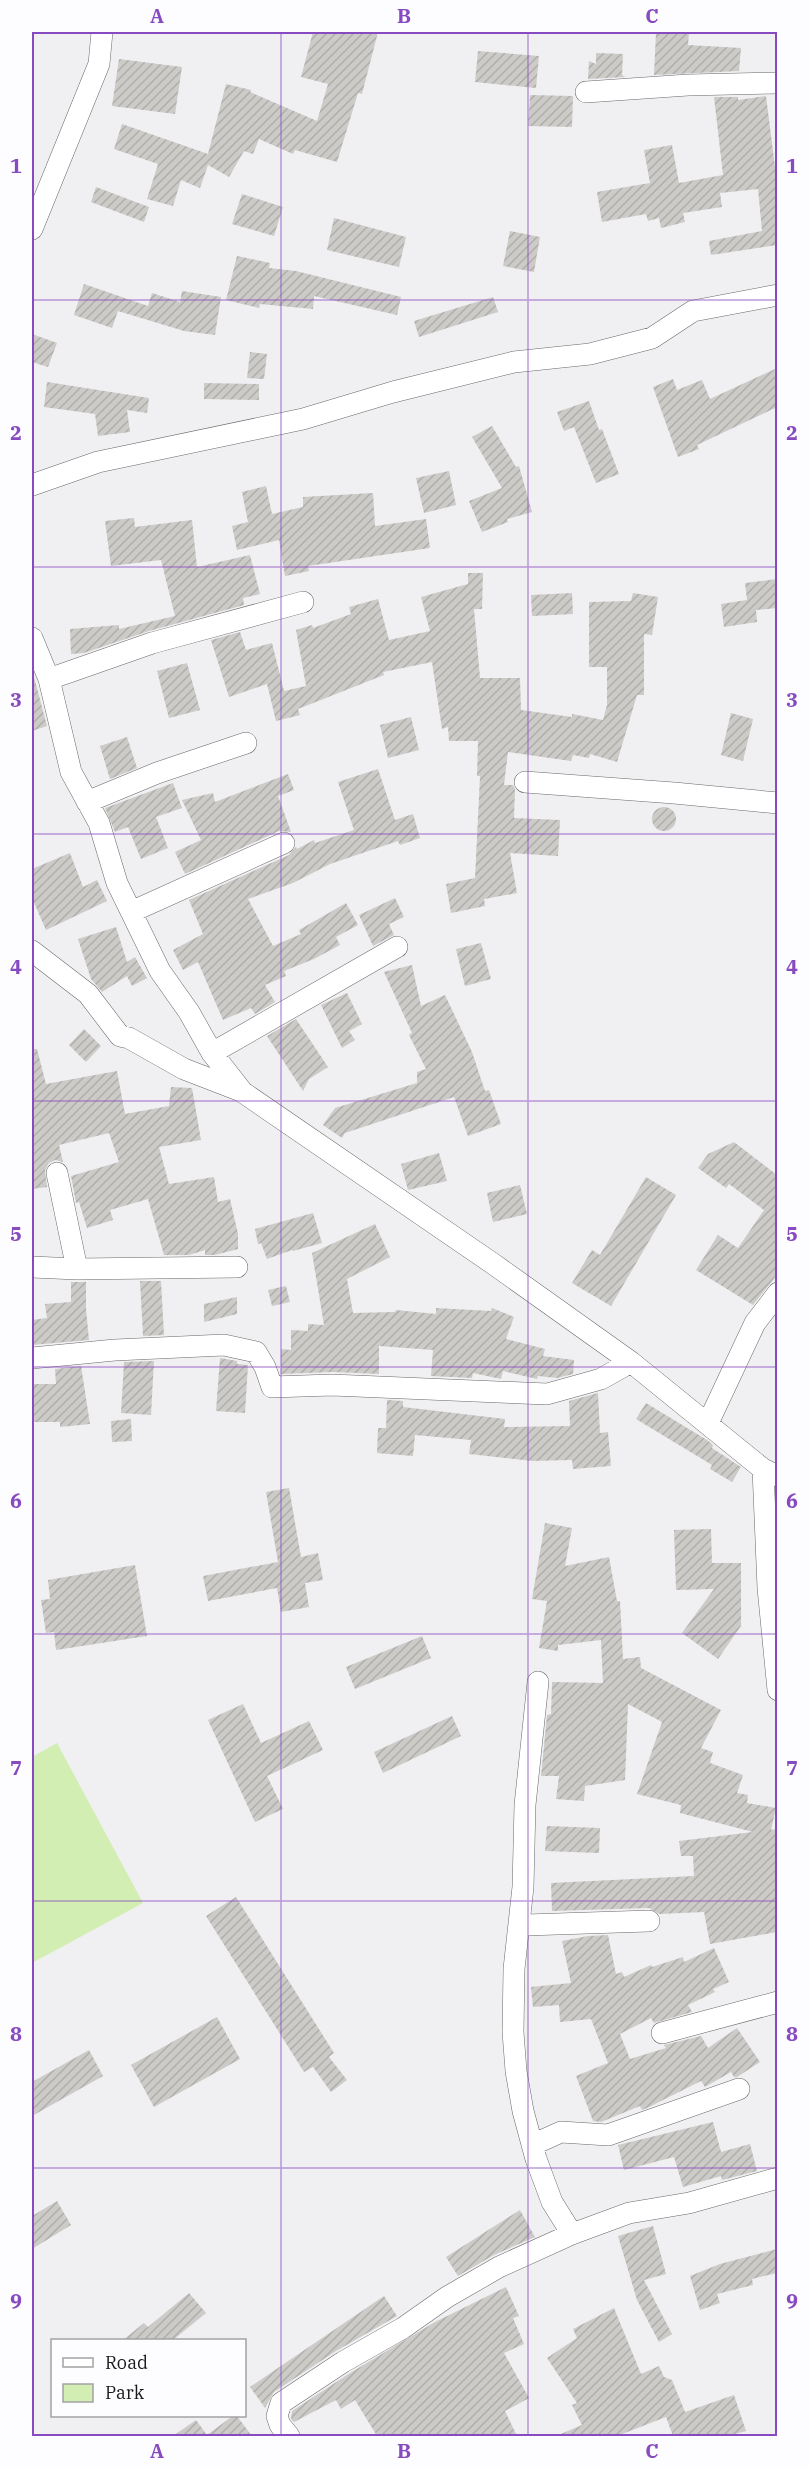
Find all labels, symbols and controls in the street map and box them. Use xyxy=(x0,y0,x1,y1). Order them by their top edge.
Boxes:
text: A xyxy=(150,2,164,29)
text: B xyxy=(397,2,411,29)
text: C xyxy=(645,2,659,29)
text: 1 xyxy=(10,152,22,179)
text: 1 xyxy=(786,152,798,179)
text: 2 xyxy=(10,419,22,446)
text: 2 xyxy=(786,419,798,446)
text: 3 xyxy=(10,686,22,713)
text: 3 xyxy=(786,686,798,713)
text: 4 xyxy=(10,953,22,980)
text: 4 xyxy=(786,953,798,980)
text: 5 xyxy=(10,1220,22,1247)
text: 5 xyxy=(786,1220,798,1247)
text: 6 xyxy=(10,1487,22,1514)
text: 6 xyxy=(786,1487,798,1514)
text: 7 xyxy=(10,1754,22,1781)
text: 7 xyxy=(786,1754,798,1781)
text: 8 xyxy=(10,2020,22,2047)
text: 8 xyxy=(786,2020,798,2047)
text: 9 xyxy=(10,2287,22,2314)
text: 9 xyxy=(786,2287,798,2314)
legend xyxy=(51,2339,246,2417)
text: Road xyxy=(105,2351,148,2374)
text: Park xyxy=(105,2381,145,2404)
text: A xyxy=(150,2437,164,2464)
text: B xyxy=(397,2437,411,2464)
text: C xyxy=(645,2437,659,2464)

